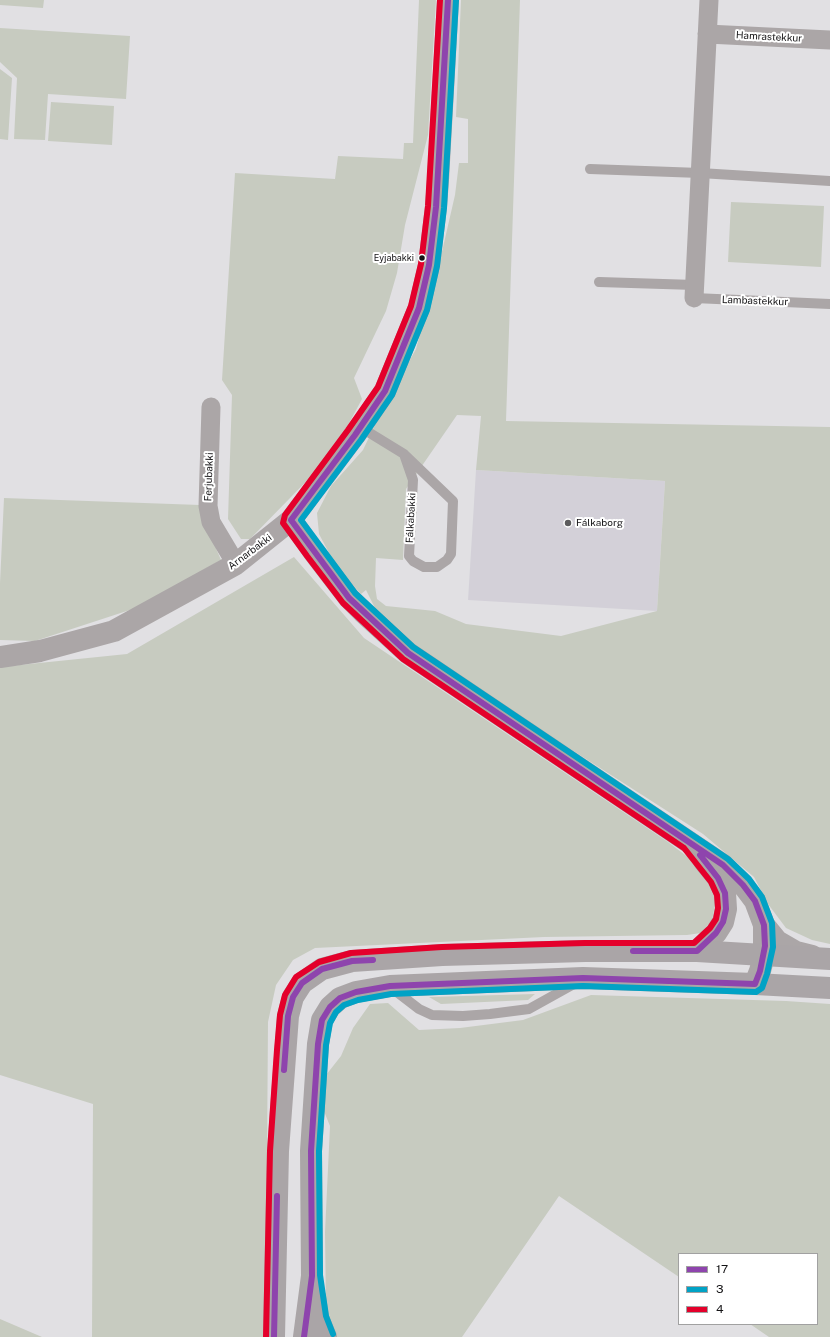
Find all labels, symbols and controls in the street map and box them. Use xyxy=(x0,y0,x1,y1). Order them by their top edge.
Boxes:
street label: Hamrastekkur xyxy=(736,29,802,45)
place label: Eyjabakki xyxy=(374,253,414,263)
marker: Eyjabakki xyxy=(417,253,427,263)
street label: Lambastekkur xyxy=(722,294,788,308)
street label: Ferjubakki xyxy=(202,452,216,502)
street label: Fálkabakki xyxy=(404,492,418,544)
place label: Fálkaborg xyxy=(576,517,623,529)
marker: Fálkaborg xyxy=(563,518,573,528)
street label: Arnarbakki xyxy=(226,532,274,572)
legend xyxy=(678,1253,818,1325)
text: 17 xyxy=(716,1262,728,1276)
text: 3 xyxy=(716,1282,724,1296)
text: 4 xyxy=(716,1302,724,1316)

